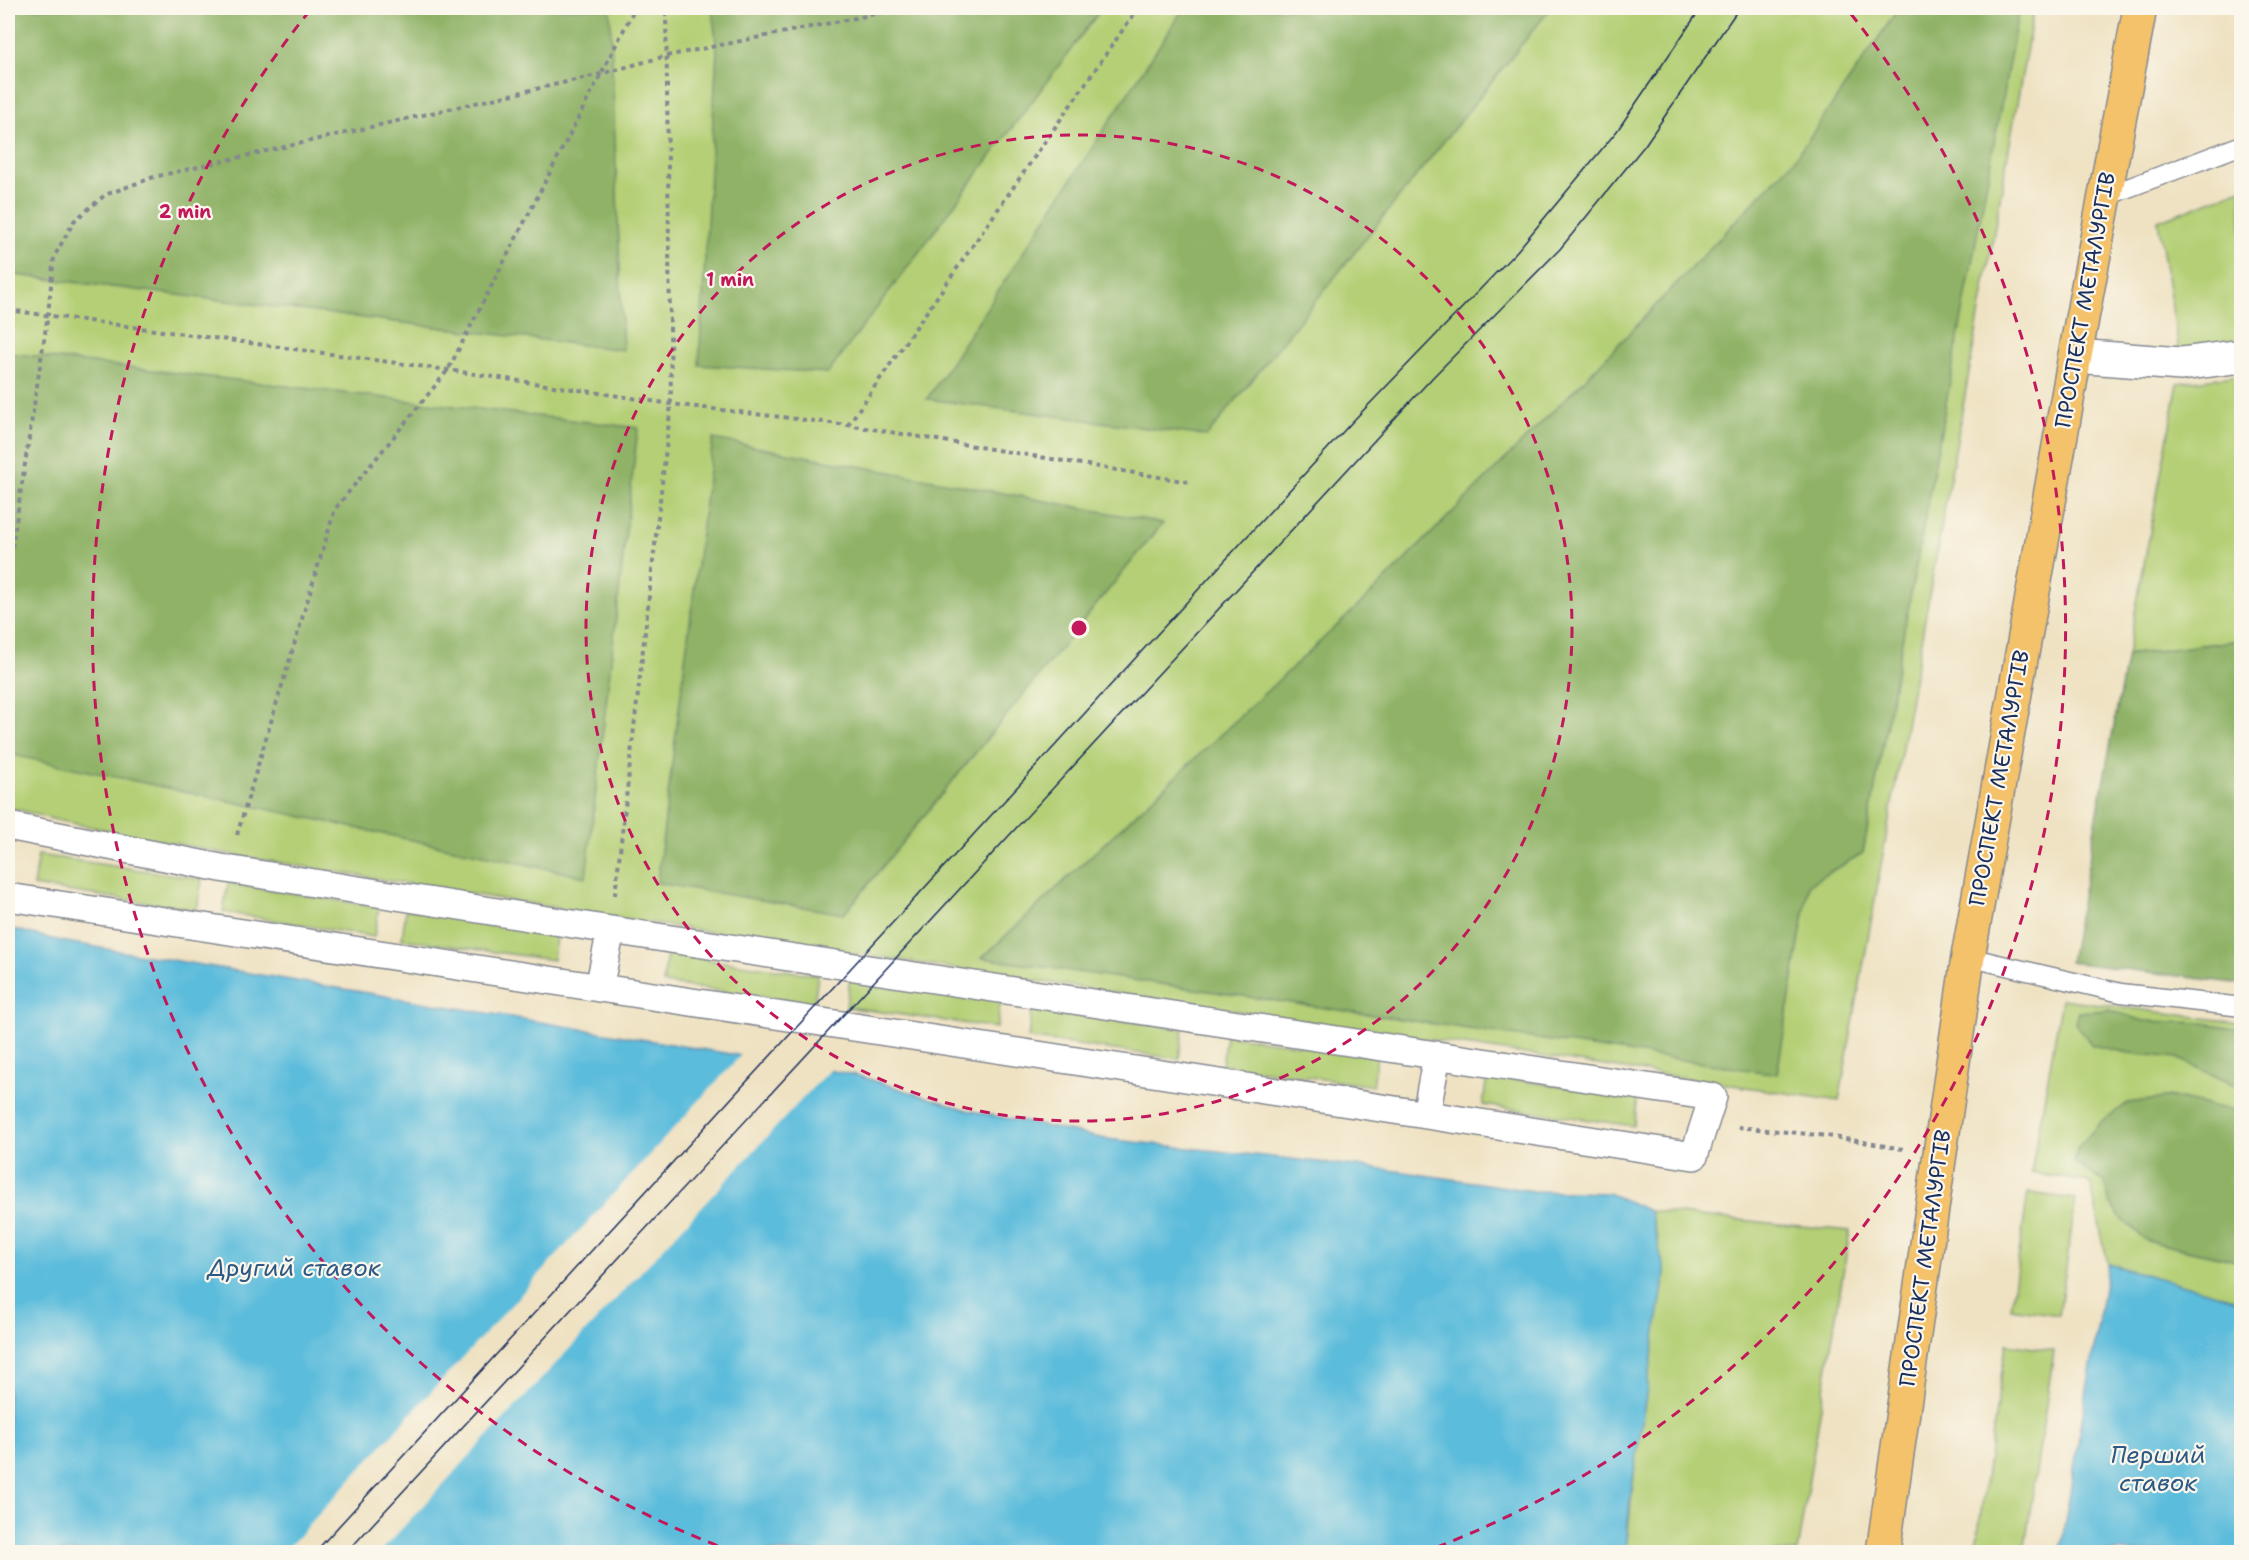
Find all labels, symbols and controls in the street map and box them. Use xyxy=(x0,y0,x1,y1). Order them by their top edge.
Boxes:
street label: ПРОСПЕКТ МЕТАЛУРГІВ xyxy=(2048,170,2122,430)
text: 2 min xyxy=(159,200,211,224)
text: 1 min xyxy=(706,268,754,292)
centre of rings xyxy=(1069,618,1089,638)
street label: ПРОСПЕКТ МЕТАЛУРГІВ xyxy=(1962,648,2036,908)
street label: ПРОСПЕКТ МЕТАЛУРГІВ xyxy=(1893,1127,1957,1388)
water label: Другий ставок xyxy=(206,1252,382,1284)
water label: Перший ставок xyxy=(2110,1439,2206,1499)

